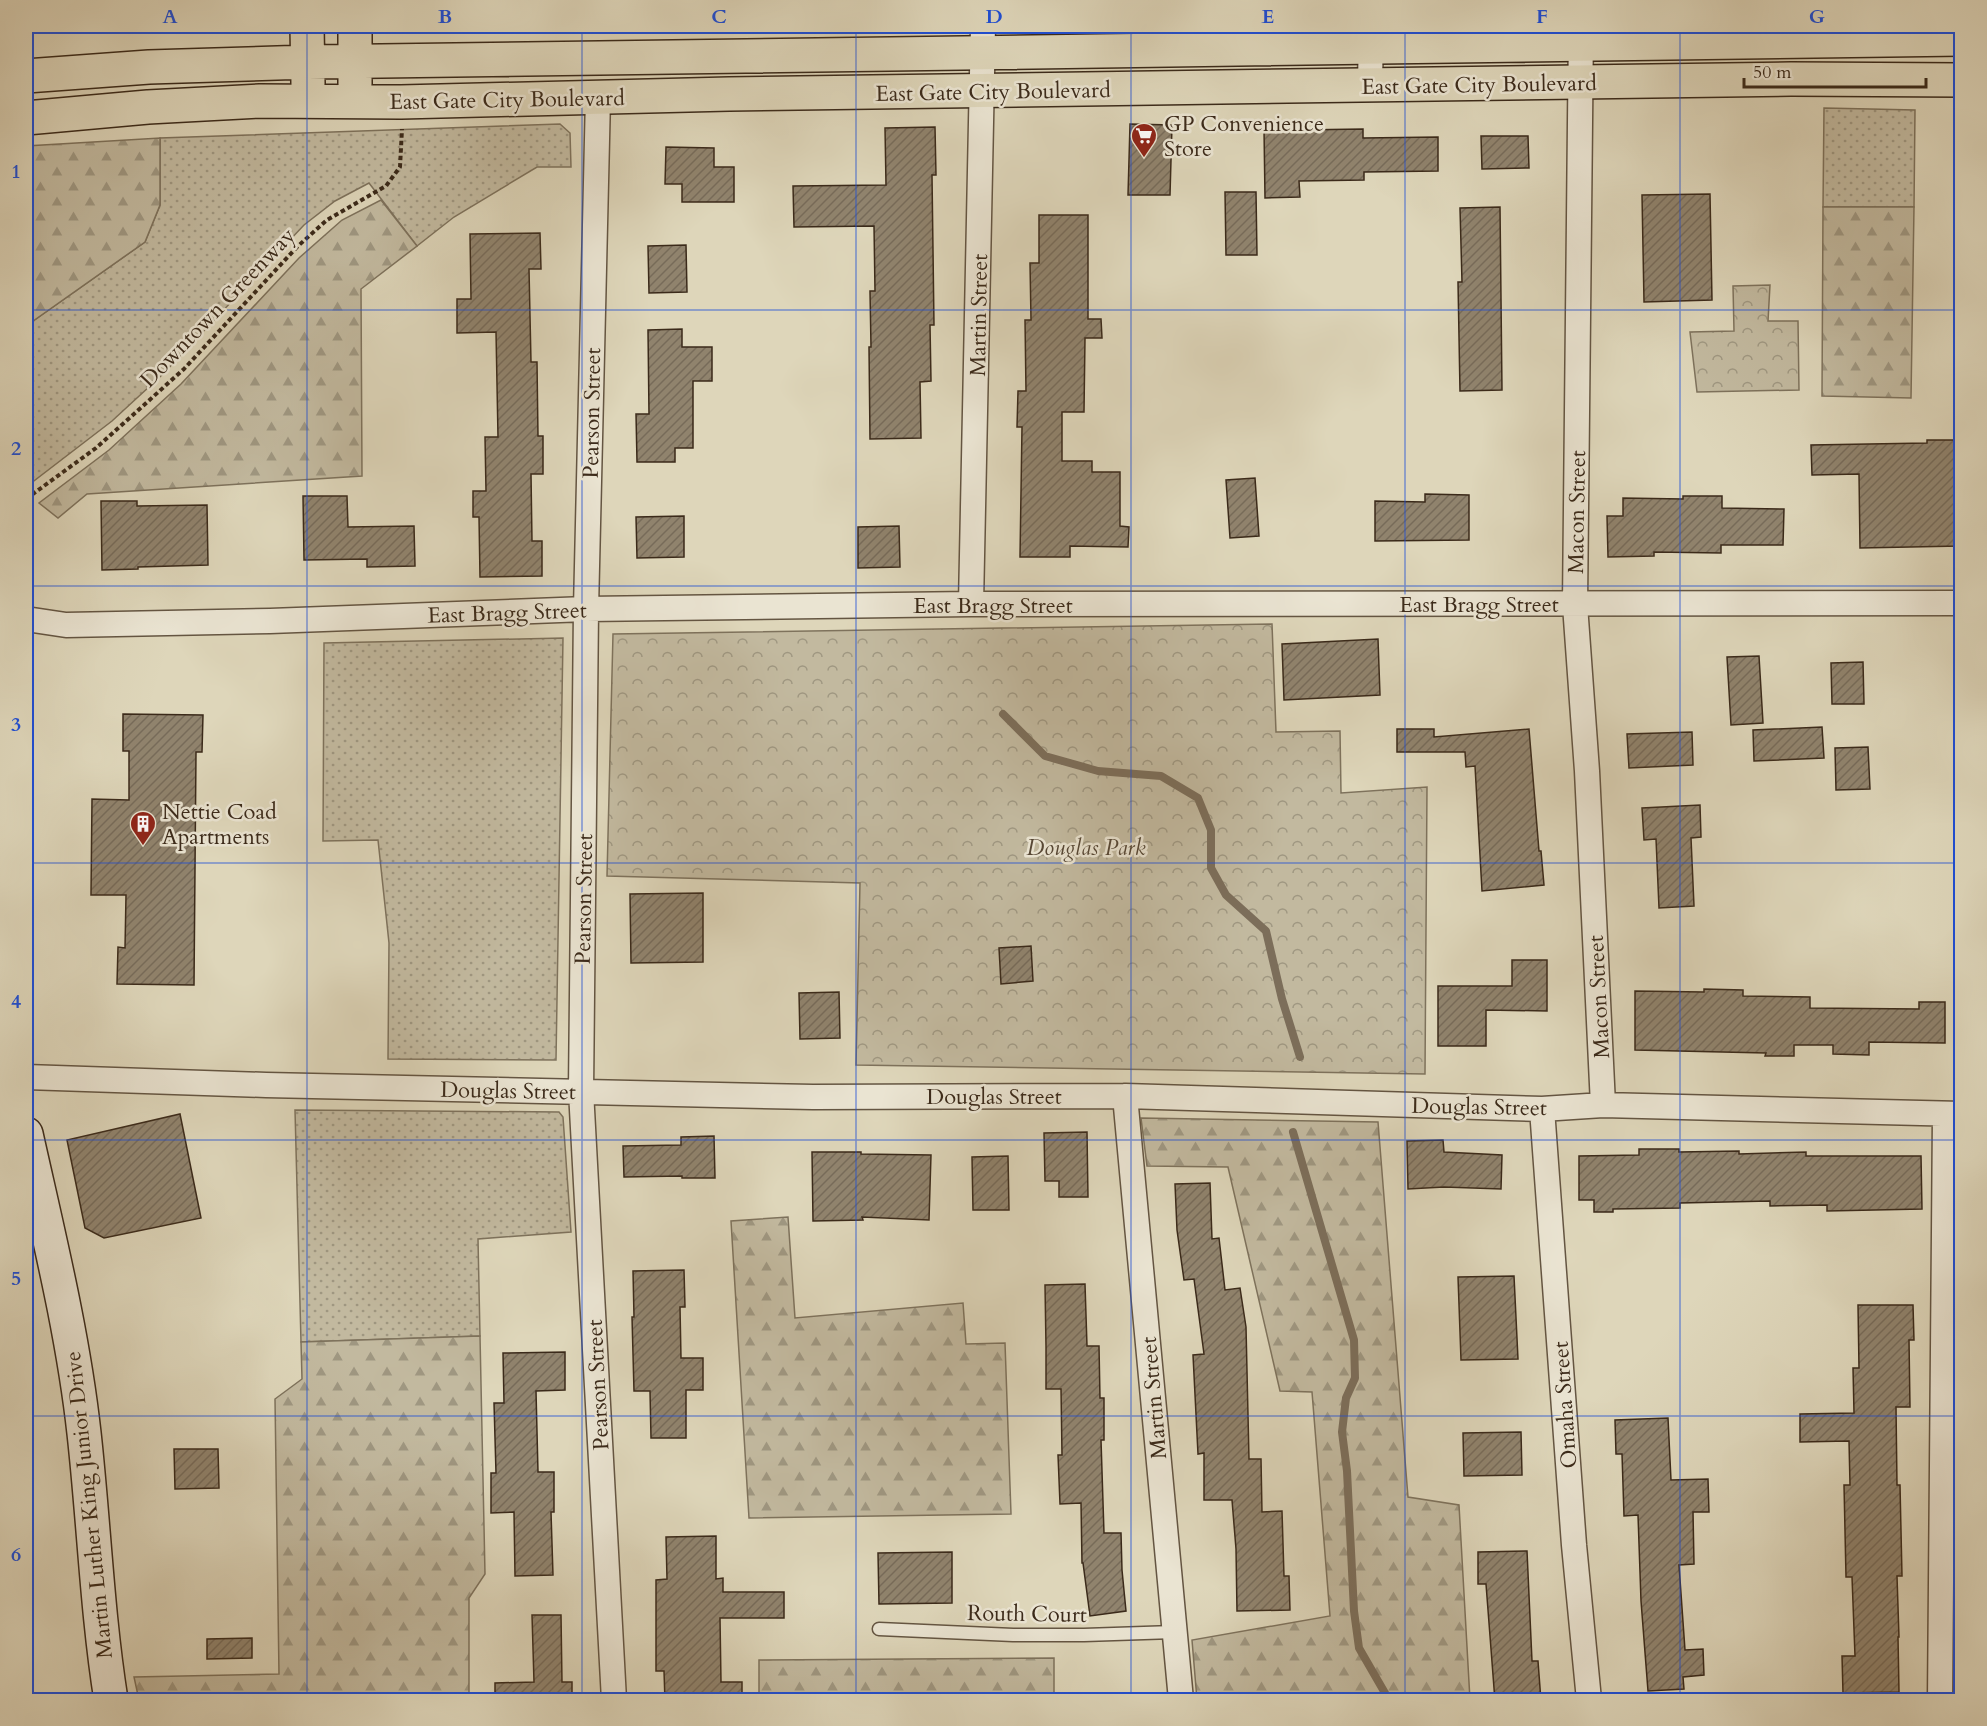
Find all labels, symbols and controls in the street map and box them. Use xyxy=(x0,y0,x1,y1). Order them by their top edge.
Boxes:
text: A xyxy=(162,3,178,30)
text: B xyxy=(438,3,452,30)
text: C xyxy=(711,3,727,30)
text: D xyxy=(985,3,1003,30)
text: E xyxy=(1262,3,1274,30)
text: F xyxy=(1536,3,1548,30)
text: G xyxy=(1809,3,1825,30)
scale bar xyxy=(1744,51,1926,89)
text: 50 m xyxy=(1753,60,1792,85)
street label: East Gate City Boulevard xyxy=(1361,68,1597,102)
street label: East Gate City Boulevard xyxy=(875,75,1111,109)
street label: East Gate City Boulevard xyxy=(389,83,625,117)
place label: GP Convenience Store xyxy=(1164,109,1324,164)
supermarket icon: GP Convenience Store xyxy=(1129,121,1159,159)
text: 1 xyxy=(11,158,21,185)
street label: Downtown Greenway xyxy=(133,221,302,394)
street label: Martin Street xyxy=(963,253,995,377)
street label: Pearson Street xyxy=(576,347,608,479)
text: 2 xyxy=(11,435,21,462)
street label: Macon Street xyxy=(1561,450,1593,574)
street label: East Bragg Street xyxy=(1399,590,1559,620)
street label: East Bragg Street xyxy=(913,591,1073,621)
street label: East Bragg Street xyxy=(427,595,587,631)
text: 3 xyxy=(11,711,21,738)
place label: Nettie Coad Apartments xyxy=(162,797,277,852)
building icon: Nettie Coad Apartments xyxy=(128,809,158,847)
street label: Pearson Street xyxy=(568,833,600,965)
park label: Douglas Park xyxy=(1026,833,1146,863)
street label: Macon Street xyxy=(1581,934,1617,1059)
text: 4 xyxy=(11,988,21,1015)
street label: Douglas Street xyxy=(440,1075,576,1107)
street label: Douglas Street xyxy=(926,1082,1062,1112)
street label: Douglas Street xyxy=(1411,1091,1547,1123)
text: 5 xyxy=(11,1265,21,1292)
street label: Pearson Street xyxy=(580,1319,616,1451)
street label: Martin Street xyxy=(1134,1335,1174,1460)
street label: Omaha Street xyxy=(1546,1340,1584,1470)
street label: Martin Luther King Junior Drive xyxy=(58,1350,120,1660)
text: 6 xyxy=(11,1541,21,1568)
street label: Routh Court xyxy=(967,1598,1087,1630)

